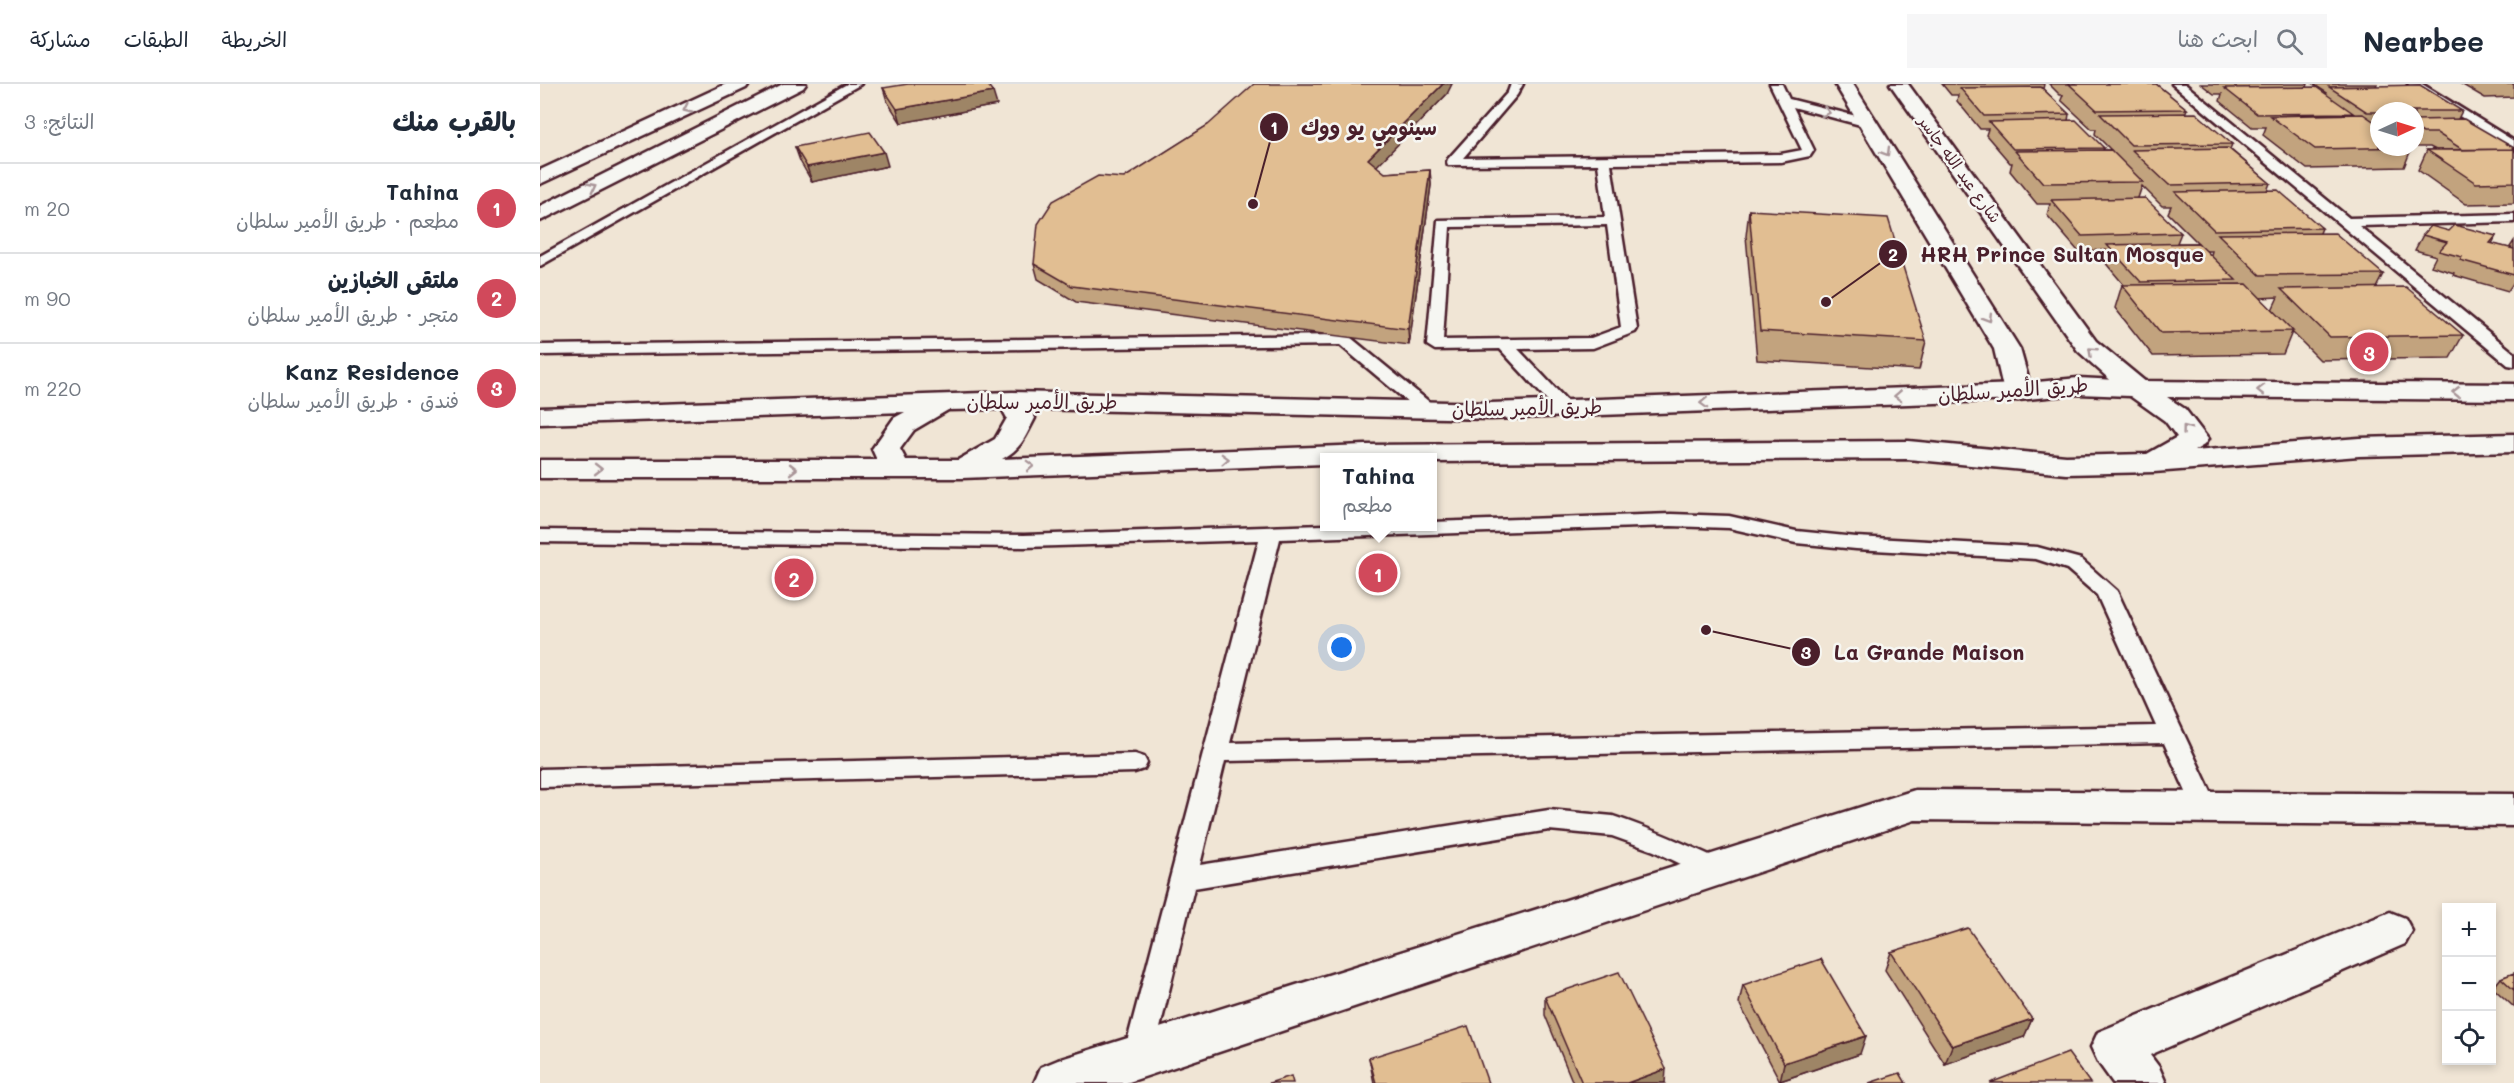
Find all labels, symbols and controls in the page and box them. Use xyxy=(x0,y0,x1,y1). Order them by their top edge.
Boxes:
search box xyxy=(1907,14,2327,68)
text: Nearbee xyxy=(2363,23,2484,59)
text: ابحث هنا xyxy=(2178,24,2258,53)
text: مشاركة xyxy=(30,25,91,52)
text: الطبقات xyxy=(124,25,189,52)
text: الخريطة xyxy=(222,25,287,52)
icon: search xyxy=(2273,25,2306,58)
one-way arrow xyxy=(682,101,693,113)
north arrow xyxy=(2370,102,2424,156)
text: بالقرب منك xyxy=(393,104,516,138)
one-way arrow xyxy=(1821,104,1831,117)
text: النتائج: 3 xyxy=(24,108,94,134)
callout: سينومي يو ووك xyxy=(1259,108,1449,147)
street label: شارع عبد الله جاسر xyxy=(1912,109,2006,228)
text: سينومي يو ووك xyxy=(1301,113,1437,147)
text: 1 xyxy=(1270,115,1278,139)
one-way arrow xyxy=(1878,146,1890,156)
text: Tahina xyxy=(386,177,459,206)
one-way arrow xyxy=(586,183,597,195)
text: 20 m xyxy=(24,195,70,221)
text: 1 xyxy=(492,195,501,221)
text: مطعم · طريق الأمير سلطان xyxy=(236,207,459,233)
callout: HRH Prince Sultan Mosque xyxy=(1878,235,2216,274)
text: HRH Prince Sultan Mosque xyxy=(1920,240,2204,267)
text: 2 xyxy=(1888,242,1898,266)
text: ملتقى الخبازين xyxy=(328,265,459,294)
text: 90 m xyxy=(24,285,71,311)
text: 2 xyxy=(491,285,502,311)
text: متجر · طريق الأمير سلطان xyxy=(247,301,459,327)
one-way arrow xyxy=(1980,312,1992,322)
pin: 3 xyxy=(2350,330,2388,374)
one-way arrow xyxy=(2089,347,2100,358)
text: Kanz Residence xyxy=(285,357,459,386)
street label: طريق الأمير سلطان xyxy=(1937,371,2089,407)
text: 220 m xyxy=(24,375,81,401)
text: 3 xyxy=(491,375,503,401)
one-way arrow xyxy=(2256,384,2265,396)
one-way arrow xyxy=(2451,386,2460,398)
text: فندق · طريق الأمير سلطان xyxy=(248,387,459,413)
street label: طريق الأمير سلطان xyxy=(967,388,1118,414)
one-way arrow xyxy=(1894,390,1903,402)
street label: طريق الأمير سلطان xyxy=(1451,393,1603,421)
one-way arrow xyxy=(1699,397,1708,409)
one-way arrow xyxy=(2182,425,2193,436)
one-way arrow xyxy=(1221,453,1230,465)
popup xyxy=(1320,453,1437,531)
one-way arrow xyxy=(1026,460,1035,473)
text: Tahina xyxy=(1342,461,1415,490)
one-way arrow xyxy=(594,463,603,475)
one-way arrow xyxy=(789,463,798,475)
text: مطعم xyxy=(1342,491,1393,517)
pin: 1 xyxy=(1358,550,1398,596)
pin: 2 xyxy=(774,556,814,600)
your location xyxy=(1327,633,1356,662)
callout: La Grande Maison xyxy=(1791,633,2036,672)
text: La Grande Maison xyxy=(1834,638,2024,665)
text: 3 xyxy=(1801,640,1812,664)
map controls xyxy=(2442,903,2496,1065)
button: + xyxy=(2442,903,2496,957)
button: − xyxy=(2442,957,2496,1011)
button: locate xyxy=(2442,1011,2496,1065)

